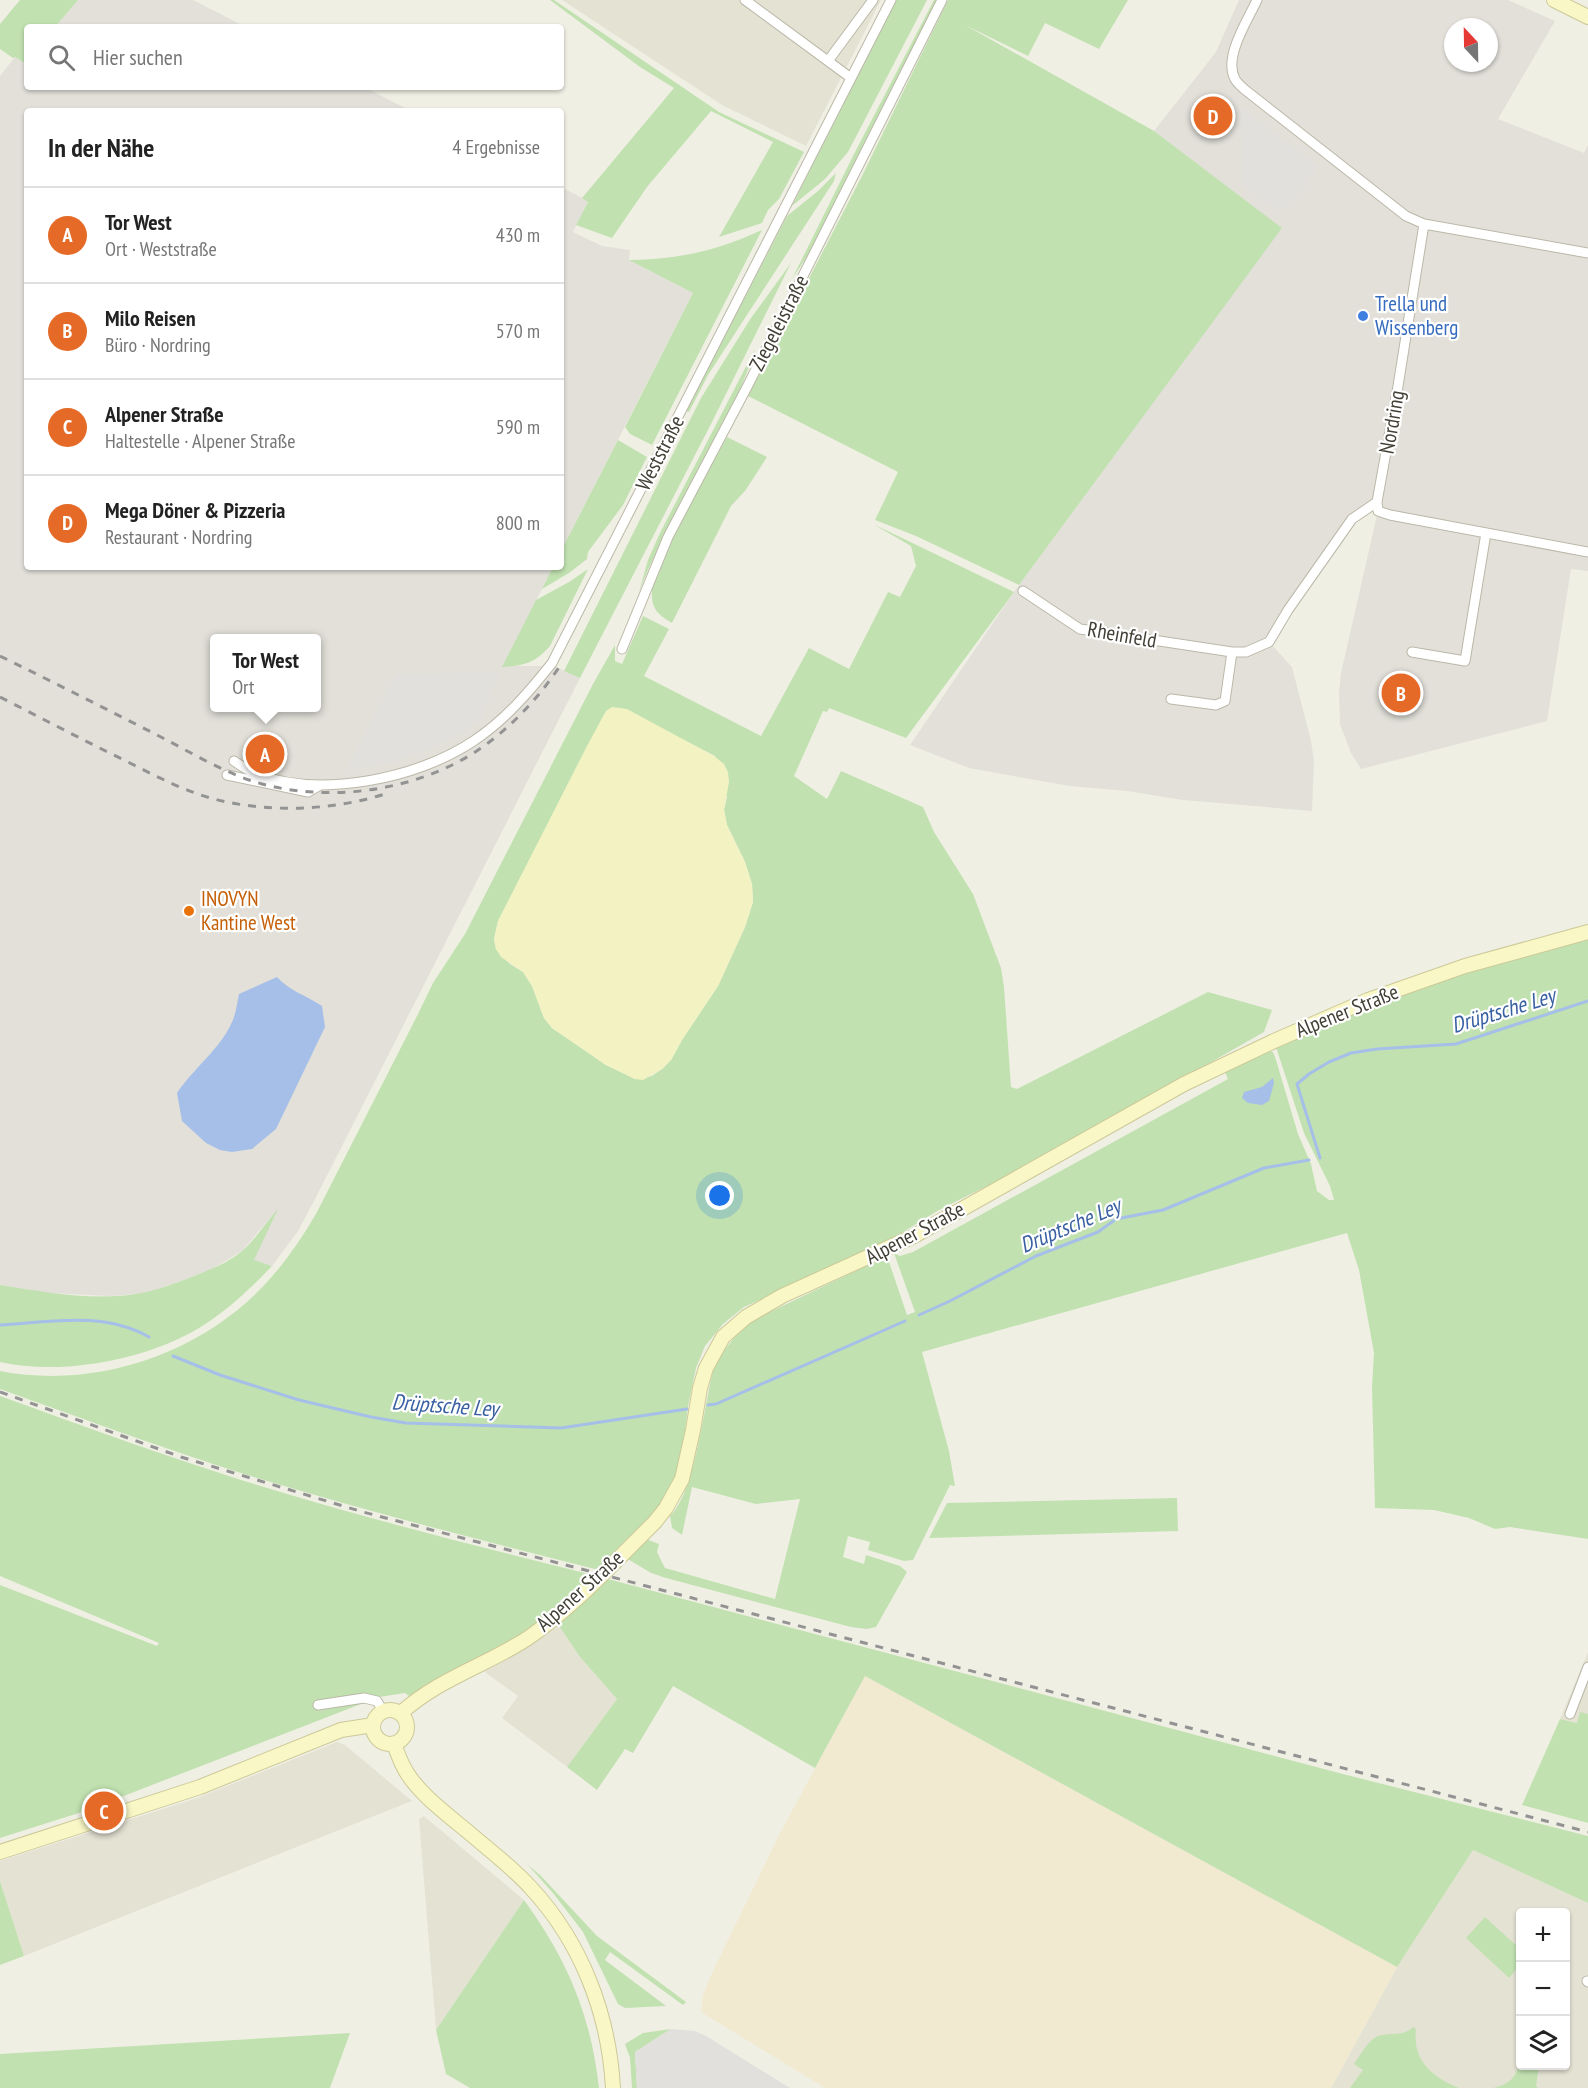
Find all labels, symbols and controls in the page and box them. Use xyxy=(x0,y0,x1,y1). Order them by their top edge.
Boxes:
north arrow xyxy=(1444,18,1498,72)
search box xyxy=(24,24,564,90)
icon: search xyxy=(45,41,78,74)
text: Hier suchen xyxy=(93,43,183,71)
pin: D xyxy=(1194,94,1232,138)
text: In der Nähe xyxy=(48,131,154,164)
text: 4 Ergebnisse xyxy=(452,134,540,160)
text: Tor West xyxy=(105,208,172,236)
text: A xyxy=(62,222,73,248)
text: 430 m xyxy=(496,222,540,248)
text: Ort · Weststraße xyxy=(105,236,217,262)
street label: Ziegeleistraße xyxy=(743,270,814,375)
place label: Trella und Wissenberg xyxy=(1375,290,1458,341)
text: Milo Reisen xyxy=(105,304,196,332)
marker: Trella und Wissenberg xyxy=(1356,309,1370,323)
text: B xyxy=(63,318,72,344)
text: 570 m xyxy=(496,318,540,344)
text: Büro · Nordring xyxy=(105,332,211,358)
street label: Nordring xyxy=(1373,388,1410,456)
text: Alpener Straße xyxy=(105,400,224,428)
street label: Weststraße xyxy=(629,411,690,495)
text: C xyxy=(63,414,72,440)
text: 590 m xyxy=(496,414,540,440)
text: Haltestelle · Alpener Straße xyxy=(105,428,296,454)
text: Mega Döner & Pizzeria xyxy=(105,496,285,524)
text: D xyxy=(62,510,73,536)
text: 800 m xyxy=(496,510,540,536)
text: Restaurant · Nordring xyxy=(105,524,252,550)
street label: Rheinfeld xyxy=(1085,615,1159,654)
popup xyxy=(210,634,321,712)
text: Tor West xyxy=(232,646,299,674)
pin: B xyxy=(1382,670,1420,716)
text: Ort xyxy=(232,674,255,700)
pin: A xyxy=(246,732,284,777)
place label: INOVYN Kantine West xyxy=(201,885,296,936)
marker: INOVYN Kantine West xyxy=(182,904,196,918)
street label: Alpener Straße xyxy=(1291,978,1402,1043)
water label: Drüptsche Ley xyxy=(1448,980,1561,1039)
your location xyxy=(705,1181,734,1210)
water label: Drüptsche Ley xyxy=(1015,1190,1127,1259)
street label: Alpener Straße xyxy=(860,1195,969,1270)
water label: Drüptsche Ley xyxy=(391,1387,502,1423)
street label: Alpener Straße xyxy=(530,1544,629,1637)
pin: C xyxy=(84,1788,124,1834)
map controls xyxy=(1516,1908,1570,2070)
button: + xyxy=(1516,1908,1570,1962)
button: − xyxy=(1516,1962,1570,2016)
button: layers xyxy=(1516,2016,1570,2070)

